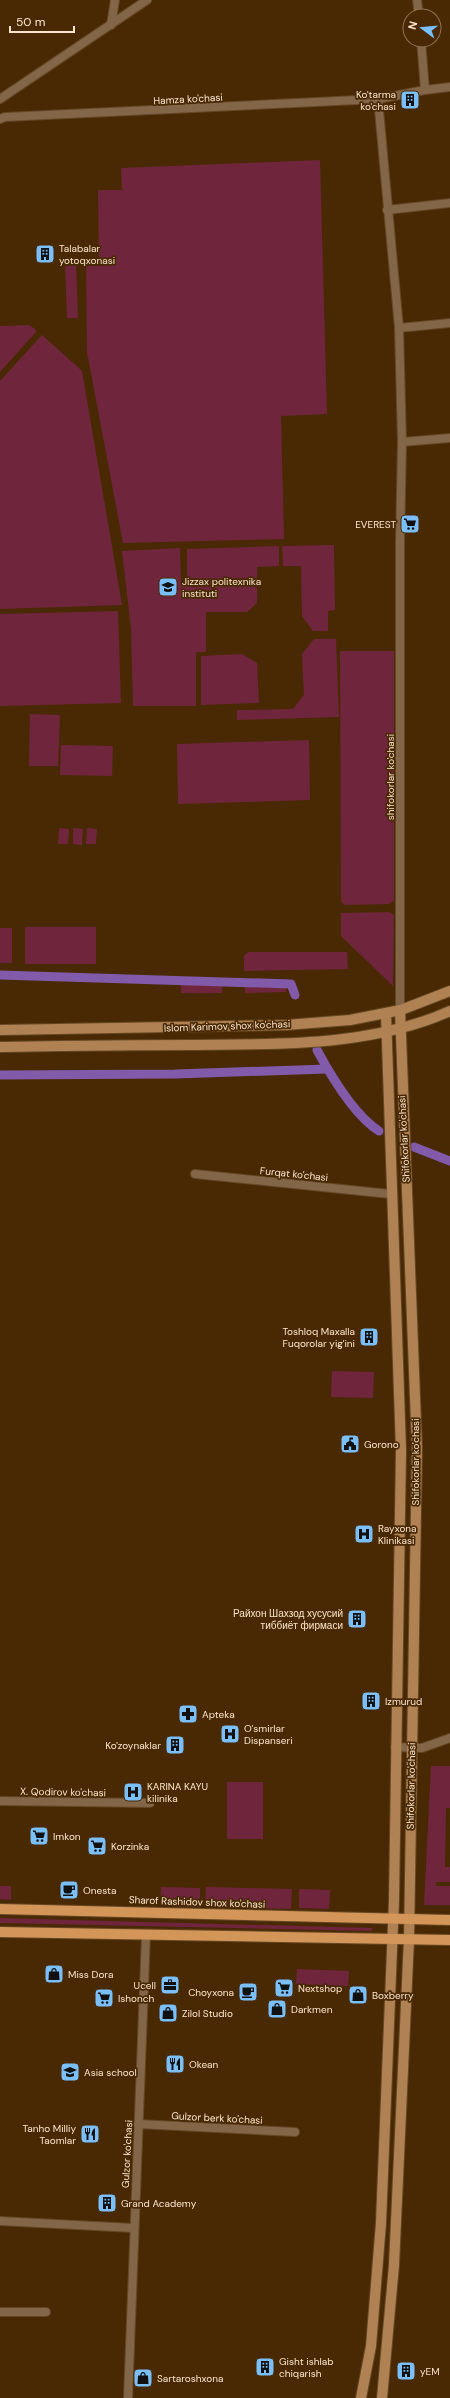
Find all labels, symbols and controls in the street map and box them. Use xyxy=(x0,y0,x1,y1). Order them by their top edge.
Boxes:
scale bar xyxy=(10,8,74,34)
north arrow xyxy=(402,8,442,48)
text: 50 m xyxy=(16,14,45,30)
text: N xyxy=(405,19,420,31)
place label: Ko'tarma ko'chasi xyxy=(356,88,396,113)
building icon: Ko'tarma ko'chasi xyxy=(399,89,421,111)
street label: Hamza ko'chasi xyxy=(153,91,223,107)
place label: Talabalar yotoqxonasi xyxy=(59,242,115,267)
building icon: Talabalar yotoqxonasi xyxy=(34,243,56,265)
supermarket icon: EVEREST xyxy=(399,513,421,535)
place label: EVEREST xyxy=(355,518,396,531)
place label: Jizzax politexnika instituti xyxy=(182,575,261,600)
school or university icon: Jizzax politexnika instituti xyxy=(157,576,179,598)
street label: shifokorlar ko'chasi xyxy=(384,734,397,820)
street label: Islom Karimov shox ko'chasi xyxy=(164,1017,290,1035)
street label: Shifokorlar ko'chasi xyxy=(395,1095,413,1183)
street label: Furqat ko'chasi xyxy=(259,1164,329,1184)
place label: Toshloq Maxalla Fuqorolar yig'ini xyxy=(282,1325,355,1350)
building icon: Toshloq Maxalla Fuqorolar yig'ini xyxy=(358,1326,380,1348)
street label: Shifokorlar ko'chasi xyxy=(409,1418,422,1506)
public building icon: Gorono xyxy=(339,1433,361,1455)
place label: Gorono xyxy=(364,1438,399,1451)
place label: Rayxona Klinikasi xyxy=(378,1522,417,1547)
hospital icon: Rayxona Klinikasi xyxy=(353,1523,375,1545)
place label: Райхон Шахзод хусусий тиббиёт фирмаси xyxy=(233,1607,343,1632)
building icon: Райхон Шахзод хусусий тиббиёт фирмаси xyxy=(346,1608,368,1630)
building icon: Izmurud xyxy=(360,1690,382,1712)
place label: Izmurud xyxy=(385,1695,422,1708)
pharmacy icon: Apteka xyxy=(177,1703,199,1725)
place label: Apteka xyxy=(202,1708,235,1721)
place label: O'smirlar Dispanseri xyxy=(244,1722,293,1747)
hospital icon: O'smirlar Dispanseri xyxy=(219,1723,241,1745)
building icon: Ko'zoynaklar xyxy=(164,1734,186,1756)
place label: Ko'zoynaklar xyxy=(105,1739,161,1752)
street label: Shifokorlar ko'chasi xyxy=(404,1742,418,1830)
place label: KARINA KAYU kilinika xyxy=(147,1780,208,1805)
hospital icon: KARINA KAYU kilinika xyxy=(122,1781,144,1803)
street label: X. Qodirov ko'chasi xyxy=(20,1785,106,1799)
supermarket icon: Imkon xyxy=(28,1825,50,1847)
place label: Imkon xyxy=(53,1830,81,1843)
supermarket icon: Korzinka xyxy=(86,1835,108,1857)
place label: Korzinka xyxy=(111,1840,149,1853)
cafe icon: Onesta xyxy=(58,1879,80,1901)
place label: Onesta xyxy=(83,1884,116,1897)
street label: Sharof Rashidov shox ko'chasi xyxy=(129,1893,265,1911)
shop icon: Miss Dora xyxy=(43,1963,65,1985)
place label: Miss Dora xyxy=(68,1968,113,1981)
office icon: Ucell xyxy=(159,1974,181,1996)
supermarket icon: Nextshop xyxy=(273,1977,295,1999)
place label: Ucell xyxy=(134,1979,156,1992)
cafe icon: Choyxona xyxy=(237,1981,259,2003)
place label: Nextshop xyxy=(298,1982,342,1995)
shop icon: Boxberry xyxy=(347,1984,369,2006)
place label: Choyxona xyxy=(188,1986,234,1999)
supermarket icon: Ishonch xyxy=(93,1987,115,2009)
place label: Boxberry xyxy=(372,1989,414,2002)
place label: Ishonch xyxy=(118,1992,154,2005)
shop icon: Darkmen xyxy=(266,1998,288,2020)
shop icon: Zilol Studio xyxy=(157,2002,179,2024)
place label: Darkmen xyxy=(291,2003,333,2016)
place label: Zilol Studio xyxy=(182,2007,233,2020)
restaurant icon: Okean xyxy=(164,2053,186,2075)
place label: Okean xyxy=(189,2058,219,2071)
school or university icon: Asia school xyxy=(59,2061,81,2083)
place label: Asia school xyxy=(84,2066,137,2079)
street label: Gulzor berk ko'chasi xyxy=(171,2109,263,2127)
street label: Gulzor ko'chasi xyxy=(119,2120,135,2188)
place label: Tanho Milliy Taomlar xyxy=(22,2122,76,2147)
restaurant icon: Tanho Milliy Taomlar xyxy=(79,2123,101,2145)
building icon: Grand Academy xyxy=(96,2192,118,2214)
place label: Grand Academy xyxy=(121,2197,197,2210)
place label: Gisht ishlab chiqarish xyxy=(279,2355,333,2380)
building icon: Gisht ishlab chiqarish xyxy=(254,2356,276,2378)
building icon: yEM xyxy=(395,2360,417,2382)
place label: yEM xyxy=(420,2365,440,2378)
shop icon: Sartaroshxona xyxy=(132,2367,154,2389)
place label: Sartaroshxona xyxy=(157,2372,223,2385)

